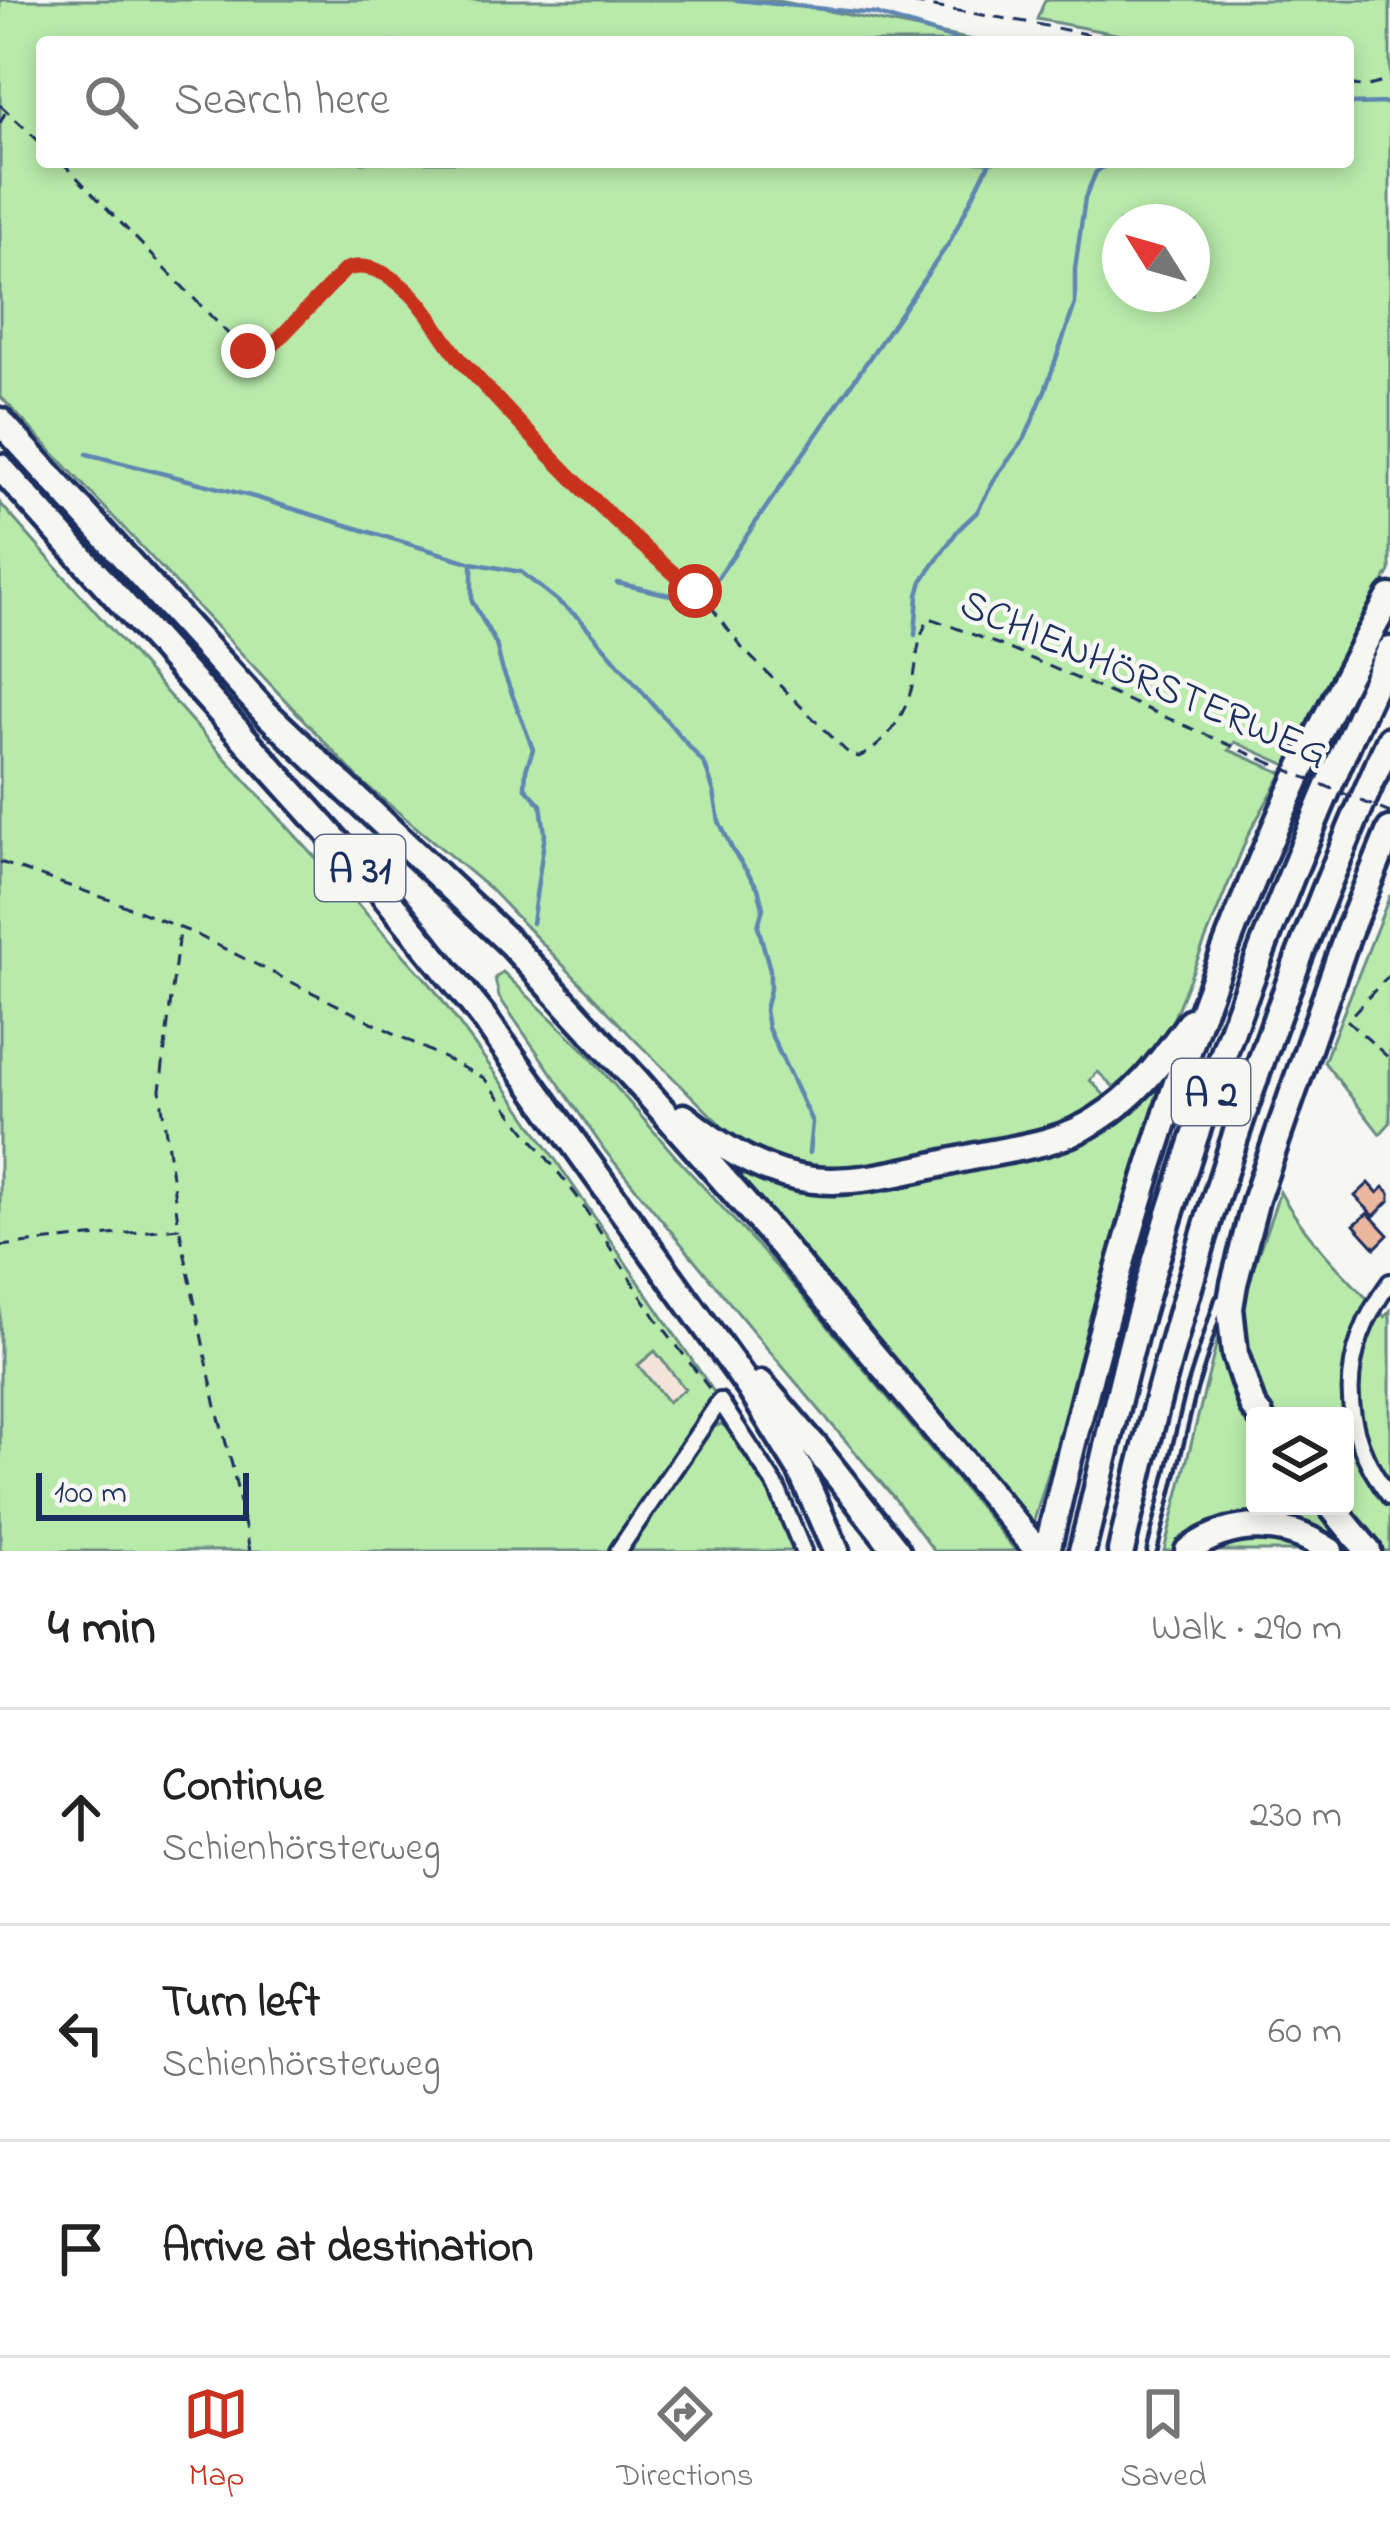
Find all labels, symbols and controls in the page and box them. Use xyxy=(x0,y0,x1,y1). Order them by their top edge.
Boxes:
search box xyxy=(36,36,1354,168)
icon: search xyxy=(78,69,144,135)
text: Search here xyxy=(174,69,390,135)
north arrow xyxy=(1102,204,1210,312)
route end xyxy=(221,324,275,378)
route start xyxy=(668,564,722,618)
street label: SCHIENHÖRSTERWEG xyxy=(950,575,1337,785)
road number: A 31 xyxy=(315,835,405,901)
road number: A 2 xyxy=(1172,1059,1250,1125)
map controls xyxy=(1246,1407,1354,1515)
button: layers xyxy=(1246,1407,1354,1515)
scale bar xyxy=(36,1467,249,1520)
text: 100 m xyxy=(54,1470,127,1518)
text: 4 min xyxy=(48,1592,156,1667)
text: Walk · 290 m xyxy=(1151,1601,1342,1658)
text: Continue xyxy=(162,1755,323,1821)
icon: ahead xyxy=(48,1784,114,1850)
text: 230 m xyxy=(1250,1788,1342,1845)
text: Schienhörsterweg xyxy=(162,1821,441,1878)
text: Turn left xyxy=(162,1971,320,2037)
icon: left xyxy=(48,2000,114,2066)
text: 60 m xyxy=(1268,2004,1342,2061)
text: Schienhörsterweg xyxy=(162,2037,441,2094)
icon: arrive xyxy=(48,2216,114,2282)
text: Arrive at destination xyxy=(162,2216,533,2282)
tab: Map xyxy=(183,2381,249,2501)
tab: Directions xyxy=(616,2381,754,2501)
tab: Saved xyxy=(1120,2381,1207,2501)

